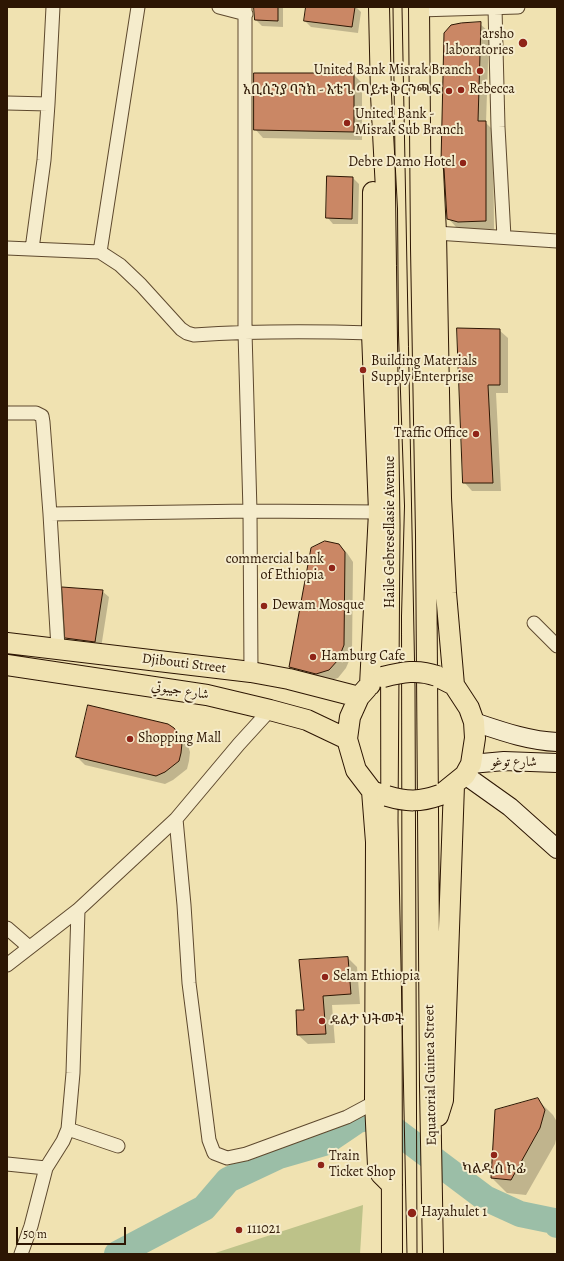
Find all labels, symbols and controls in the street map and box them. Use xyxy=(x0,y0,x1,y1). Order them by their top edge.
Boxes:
place label: arsho laboratories xyxy=(445,27,514,60)
marker: arsho laboratories xyxy=(517,37,529,49)
place label: United Bank Misrak Branch xyxy=(314,63,472,79)
marker: United Bank Misrak Branch xyxy=(475,66,485,76)
place label: Rebecca xyxy=(469,82,515,98)
place label: አቢሲንያ ባንክ - እቴጌ ጣይቱ ቅርንጫፍ xyxy=(243,83,441,99)
marker: Rebecca xyxy=(456,85,466,95)
marker: አቢሲንያ ባንክ - እቴጌ ጣይቱ ቅርንጫፍ xyxy=(444,86,454,96)
place label: United Bank - Misrak Sub Branch xyxy=(355,107,464,140)
marker: United Bank - Misrak Sub Branch xyxy=(342,118,352,128)
place label: Debre Damo Hotel xyxy=(348,155,455,171)
marker: Debre Damo Hotel xyxy=(458,158,468,168)
place label: Building Materials Supply Enterprise xyxy=(371,354,477,386)
marker: Building Materials Supply Enterprise xyxy=(358,365,368,375)
place label: Traffic Office xyxy=(394,426,468,442)
marker: Traffic Office xyxy=(471,429,481,439)
street label: Haile Gebresellasie Avenue xyxy=(383,456,399,608)
place label: commercial bank of Ethiopia xyxy=(226,552,324,584)
marker: commercial bank of Ethiopia xyxy=(327,563,337,573)
place label: Dewam Mosque xyxy=(272,598,364,614)
marker: Dewam Mosque xyxy=(259,601,269,611)
place label: Hamburg Cafe xyxy=(321,649,405,665)
street label: Djibouti Street xyxy=(141,651,227,677)
marker: Hamburg Cafe xyxy=(308,652,318,662)
street label: شارع جيبوتي xyxy=(150,678,210,704)
place label: Shopping Mall xyxy=(138,731,221,747)
marker: Shopping Mall xyxy=(125,734,135,744)
street label: شارع توغو xyxy=(491,755,537,771)
place label: Selam Ethiopia xyxy=(333,969,420,985)
marker: Selam Ethiopia xyxy=(320,972,330,982)
street label: Equatorial Guinea Street xyxy=(421,1004,441,1146)
place label: ዴልታ ህትመት xyxy=(330,1013,404,1029)
marker: ዴልታ ህትመት xyxy=(317,1016,327,1026)
place label: Train Ticket Shop xyxy=(329,1149,396,1182)
marker: ካልዲስ ኮፊ xyxy=(489,1150,499,1160)
marker: Train Ticket Shop xyxy=(316,1160,326,1170)
place label: ካልዲስ ኮፊ xyxy=(462,1162,526,1178)
place label: Hayahulet 1 xyxy=(421,1205,487,1221)
marker: Hayahulet 1 xyxy=(406,1207,418,1219)
scale bar xyxy=(18,1219,128,1245)
place label: 111021 xyxy=(247,1222,280,1238)
marker: 111021 xyxy=(234,1225,244,1235)
text: 50 m xyxy=(23,1226,47,1242)

